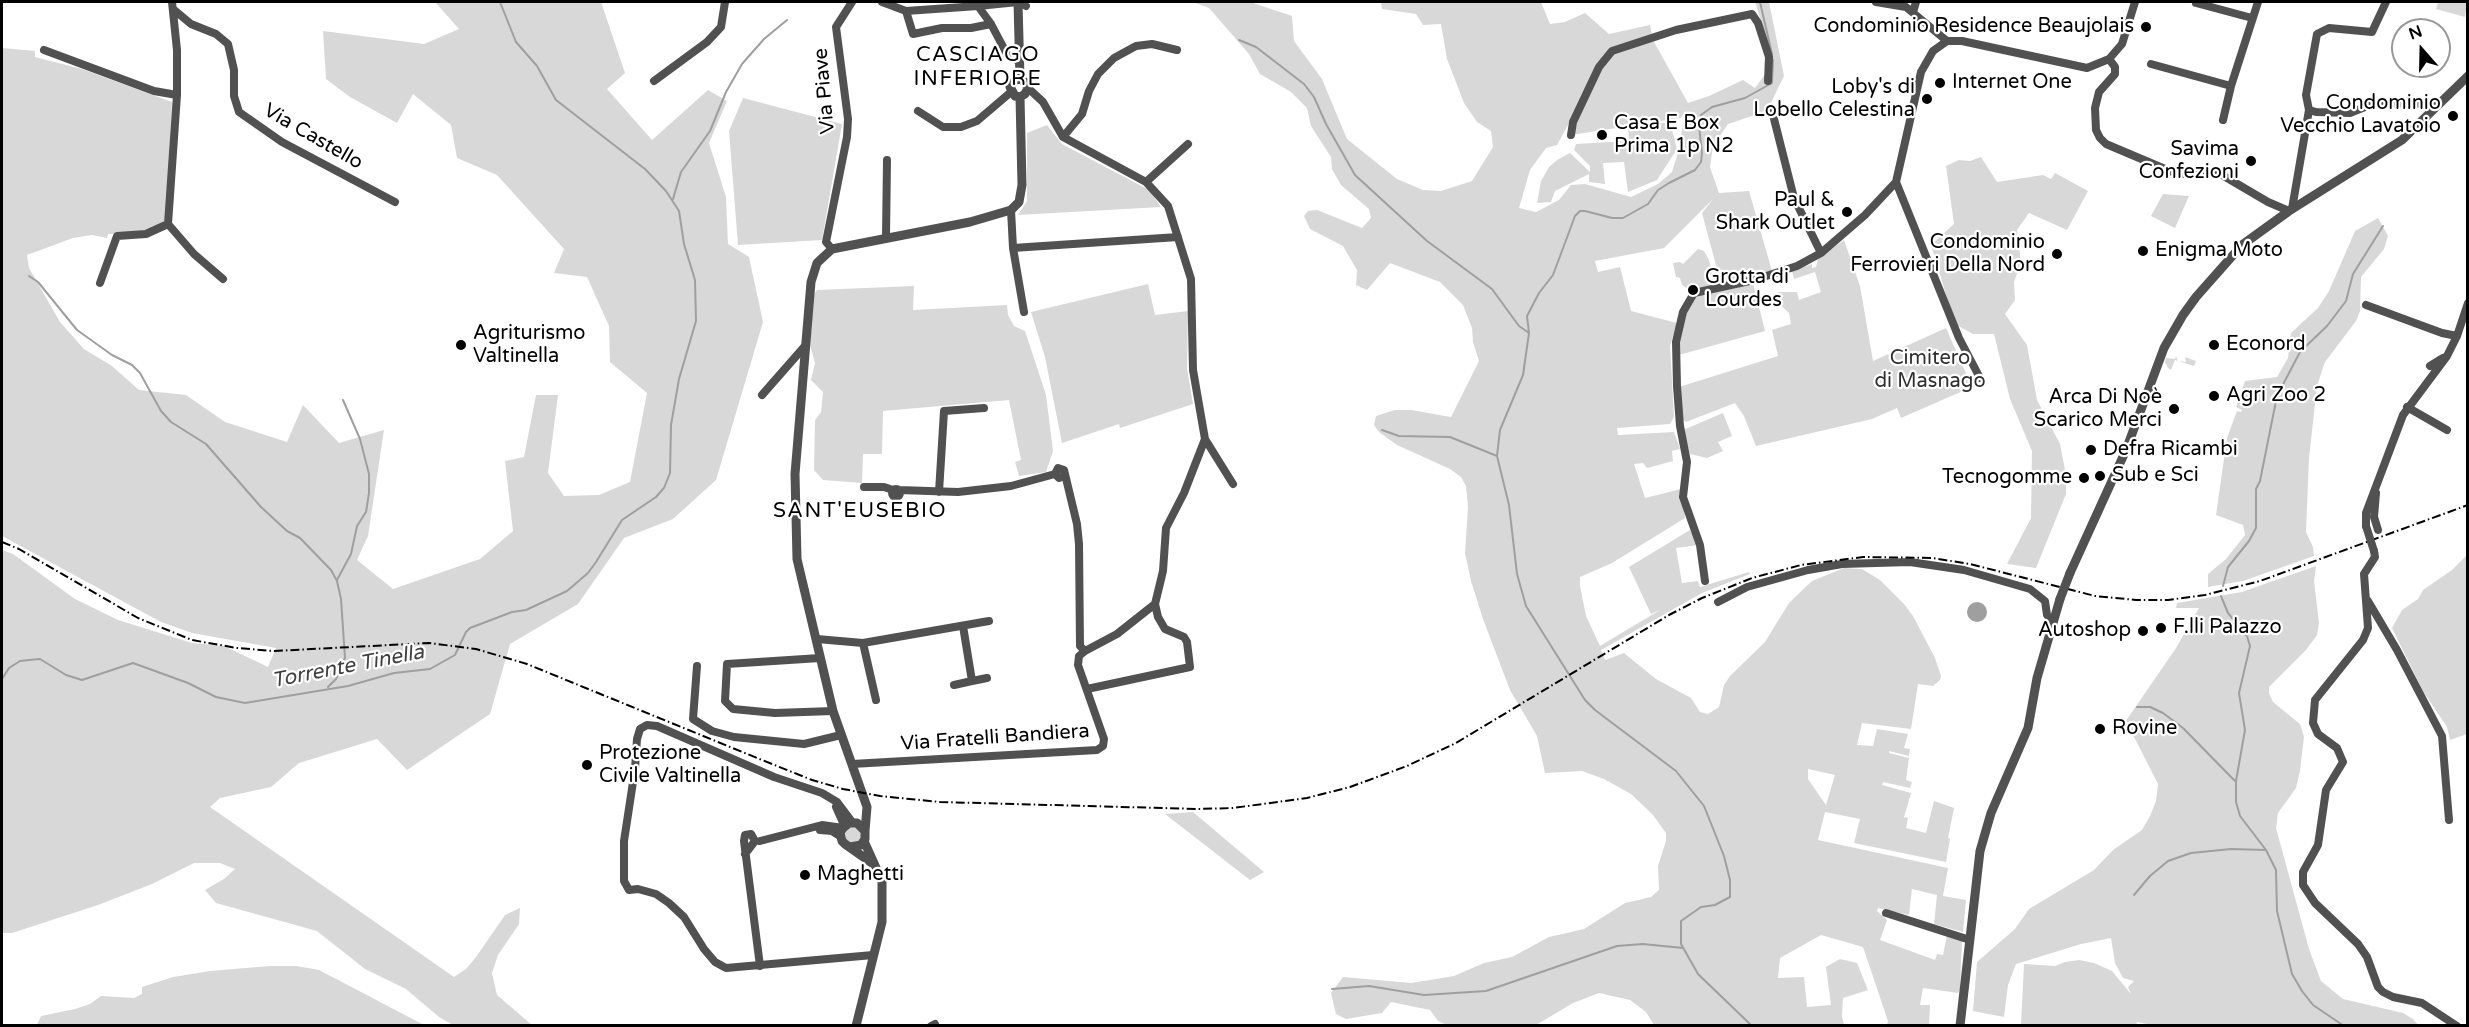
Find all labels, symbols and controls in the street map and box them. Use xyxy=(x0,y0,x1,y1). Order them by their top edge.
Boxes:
place label: Condominio Residence Beaujolais xyxy=(1814,15,2134,39)
north arrow xyxy=(2391,18,2451,78)
marker: Condominio Residence Beaujolais xyxy=(2139,20,2153,34)
text: N xyxy=(2406,21,2425,45)
district label: CASCIAGO INFERIORE xyxy=(914,42,1042,92)
street label: Via Piave xyxy=(809,47,841,135)
place label: Internet One xyxy=(1952,71,2072,95)
place label: Loby's di Lobello Celestina xyxy=(1753,76,1915,123)
marker: Internet One xyxy=(1933,76,1947,90)
marker: Loby's di Lobello Celestina xyxy=(1920,92,1934,106)
place label: Condominio Vecchio Lavatoio xyxy=(2280,92,2441,139)
street label: Via Castello xyxy=(259,99,367,175)
marker: Condominio Vecchio Lavatoio xyxy=(2446,109,2460,123)
place label: Casa E Box Prima 1p N2 xyxy=(1614,112,1734,159)
marker: Casa E Box Prima 1p N2 xyxy=(1595,128,1609,142)
place label: Savima Confezioni xyxy=(2139,138,2239,185)
marker: Savima Confezioni xyxy=(2244,154,2258,168)
place label: Paul & Shark Outlet xyxy=(1716,189,1835,236)
marker: Paul & Shark Outlet xyxy=(1840,205,1854,219)
place label: Condominio Ferrovieri Della Nord xyxy=(1850,231,2045,278)
place label: Enigma Moto xyxy=(2155,239,2283,263)
marker: Enigma Moto xyxy=(2136,244,2150,258)
marker: Condominio Ferrovieri Della Nord xyxy=(2050,247,2064,261)
place label: Grotta di Lourdes xyxy=(1705,266,1789,313)
marker: Grotta di Lourdes xyxy=(1686,283,1700,297)
place label: Agriturismo Valtinella xyxy=(473,322,586,369)
place label: Econord xyxy=(2226,333,2306,357)
marker: Agriturismo Valtinella xyxy=(454,338,468,352)
marker: Econord xyxy=(2207,338,2221,352)
park label: Cimitero di Masnago xyxy=(1874,347,1986,394)
place label: Agri Zoo 2 xyxy=(2226,384,2326,408)
place label: Arca Di Noè Scarico Merci xyxy=(2034,386,2162,433)
marker: Agri Zoo 2 xyxy=(2207,389,2221,403)
marker: Arca Di Noè Scarico Merci xyxy=(2167,402,2181,416)
place label: Defra Ricambi xyxy=(2103,438,2238,462)
marker: Defra Ricambi xyxy=(2084,443,2098,457)
place label: Sub e Sci xyxy=(2112,464,2199,488)
place label: Tecnogomme xyxy=(1942,466,2072,490)
marker: Sub e Sci xyxy=(2093,469,2107,483)
marker: Tecnogomme xyxy=(2077,471,2091,485)
district label: SANT'EUSEBIO xyxy=(773,498,947,524)
place label: F.lli Palazzo xyxy=(2173,616,2282,640)
place label: Autoshop xyxy=(2038,619,2131,643)
marker: F.lli Palazzo xyxy=(2154,621,2168,635)
marker: Autoshop xyxy=(2136,624,2150,638)
water label: Torrente Tinella xyxy=(270,640,426,694)
place label: Rovine xyxy=(2112,717,2177,741)
street label: Via Fratelli Bandiera xyxy=(900,719,1090,757)
marker: Rovine xyxy=(2093,722,2107,736)
place label: Protezione Civile Valtinella xyxy=(599,742,741,789)
marker: Protezione Civile Valtinella xyxy=(580,758,594,772)
place label: Maghetti xyxy=(817,863,904,887)
marker: Maghetti xyxy=(798,868,812,882)

